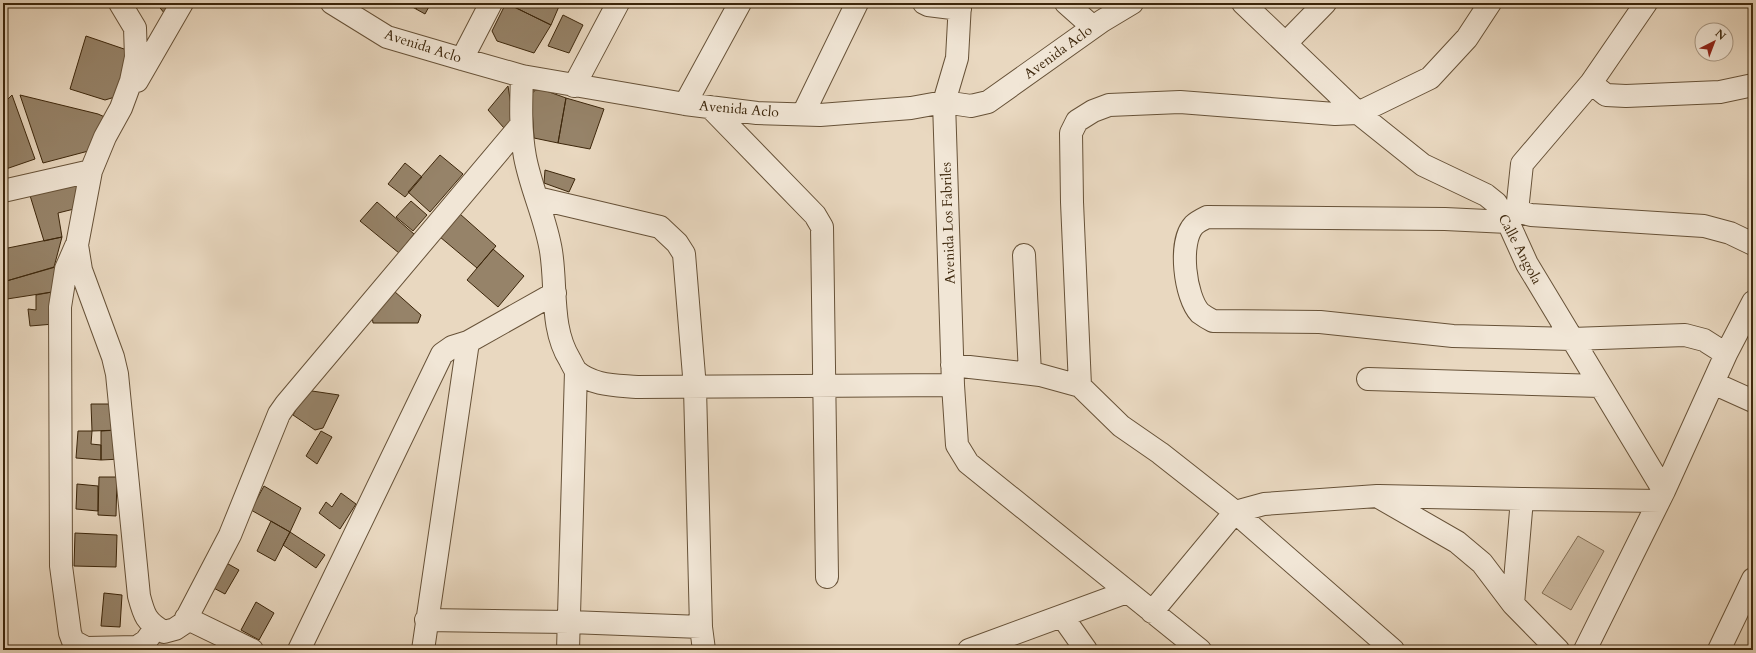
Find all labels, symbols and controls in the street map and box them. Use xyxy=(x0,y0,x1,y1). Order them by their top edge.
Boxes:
street label: Avenida Aclo xyxy=(1020,21,1096,83)
north arrow xyxy=(1694,22,1734,62)
street label: Avenida Aclo xyxy=(382,25,464,68)
text: N xyxy=(1712,26,1729,44)
street label: Avenida Aclo xyxy=(698,96,780,122)
street label: Avenida Los Fabriles xyxy=(936,161,960,284)
street label: Calle Angola xyxy=(1494,211,1546,287)

